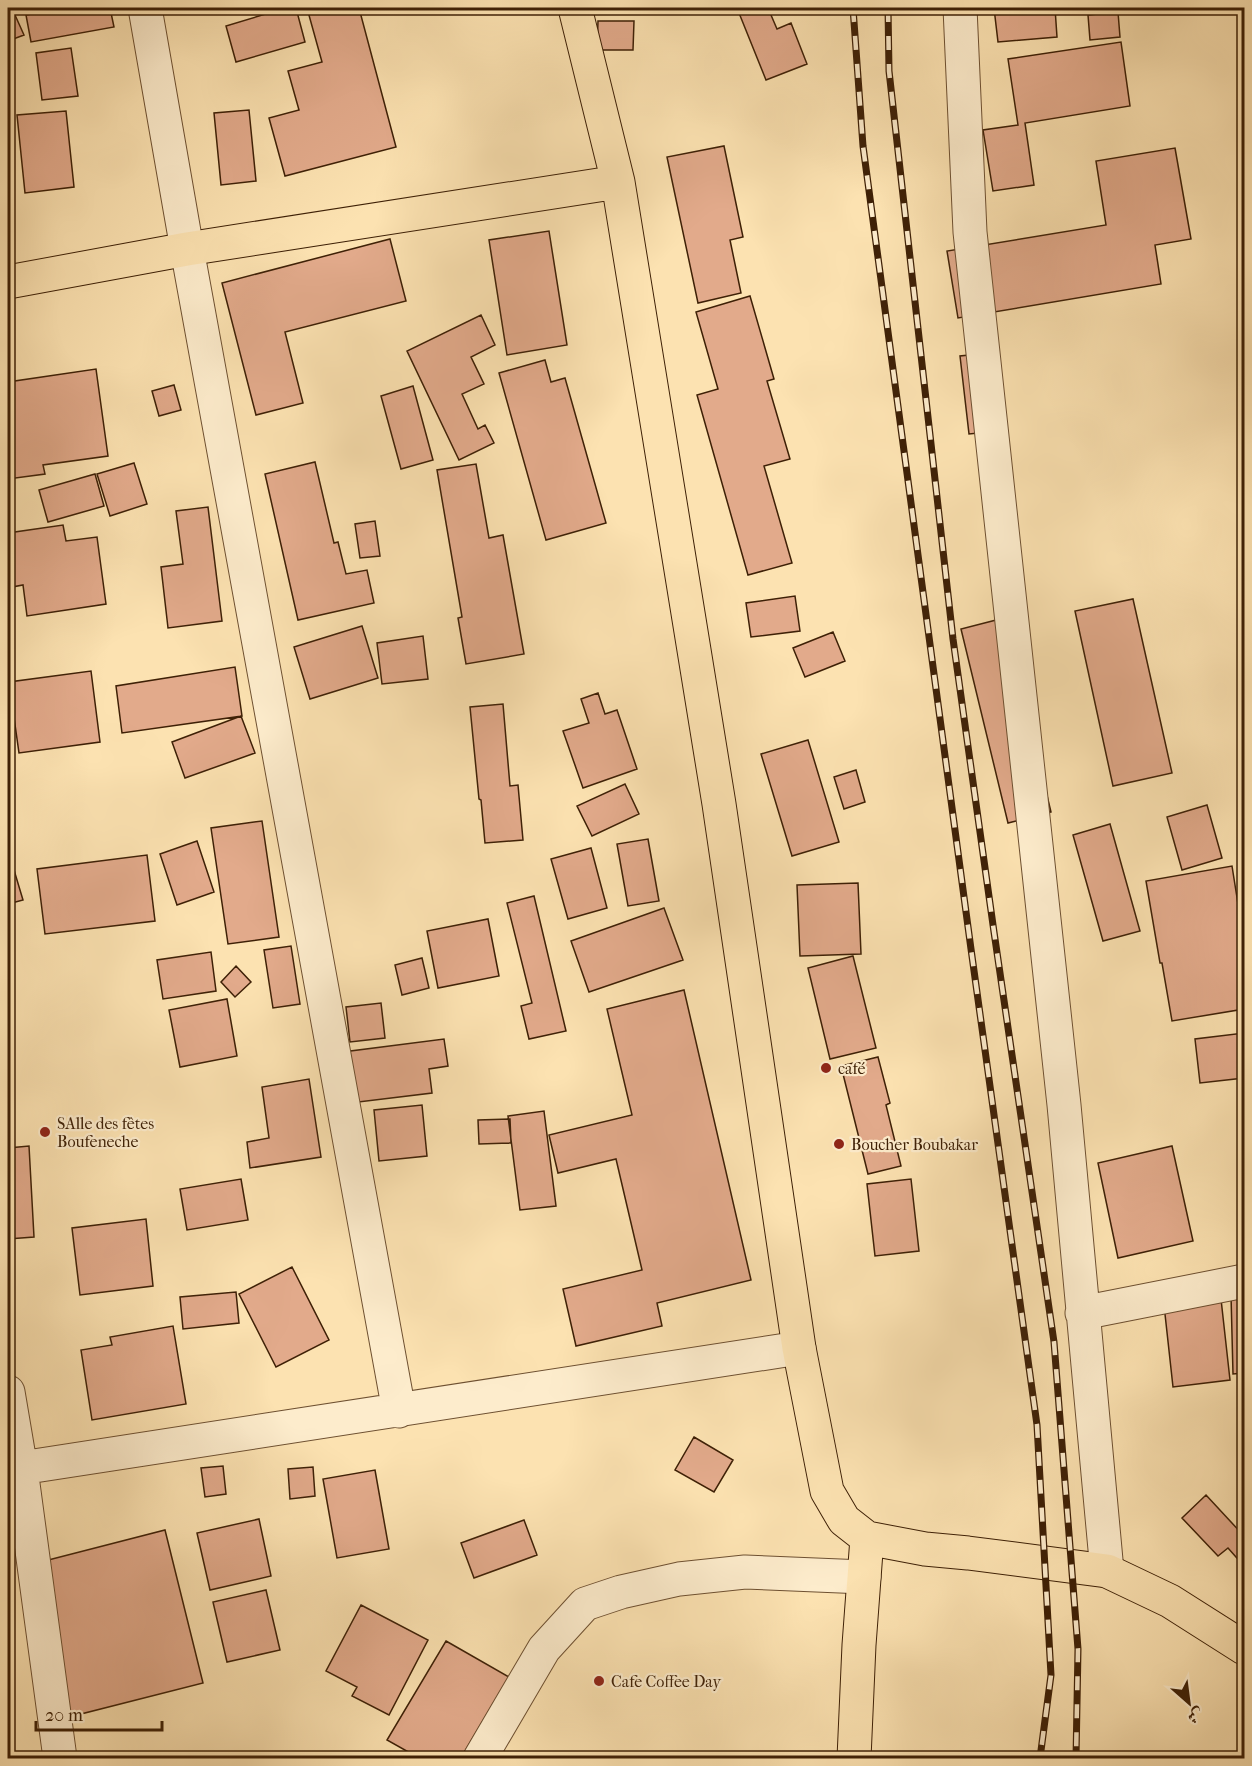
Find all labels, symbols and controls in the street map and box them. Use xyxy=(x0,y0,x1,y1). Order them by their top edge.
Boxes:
place label: café xyxy=(838,1059,865,1078)
marker: café xyxy=(819,1061,833,1075)
place label: SAlle des fêtes Boufeneche xyxy=(57,1114,154,1151)
marker: SAlle des fêtes Boufeneche xyxy=(38,1125,52,1139)
place label: Boucher Boubakar xyxy=(851,1135,978,1154)
marker: Boucher Boubakar xyxy=(832,1137,846,1151)
place label: Cafe Coffee Day xyxy=(611,1672,721,1691)
north arrow xyxy=(1159,1673,1219,1733)
marker: Cafe Coffee Day xyxy=(592,1674,606,1688)
scale bar xyxy=(36,1694,162,1732)
text: ش xyxy=(1184,1704,1207,1728)
text: 20 m xyxy=(45,1705,83,1726)

